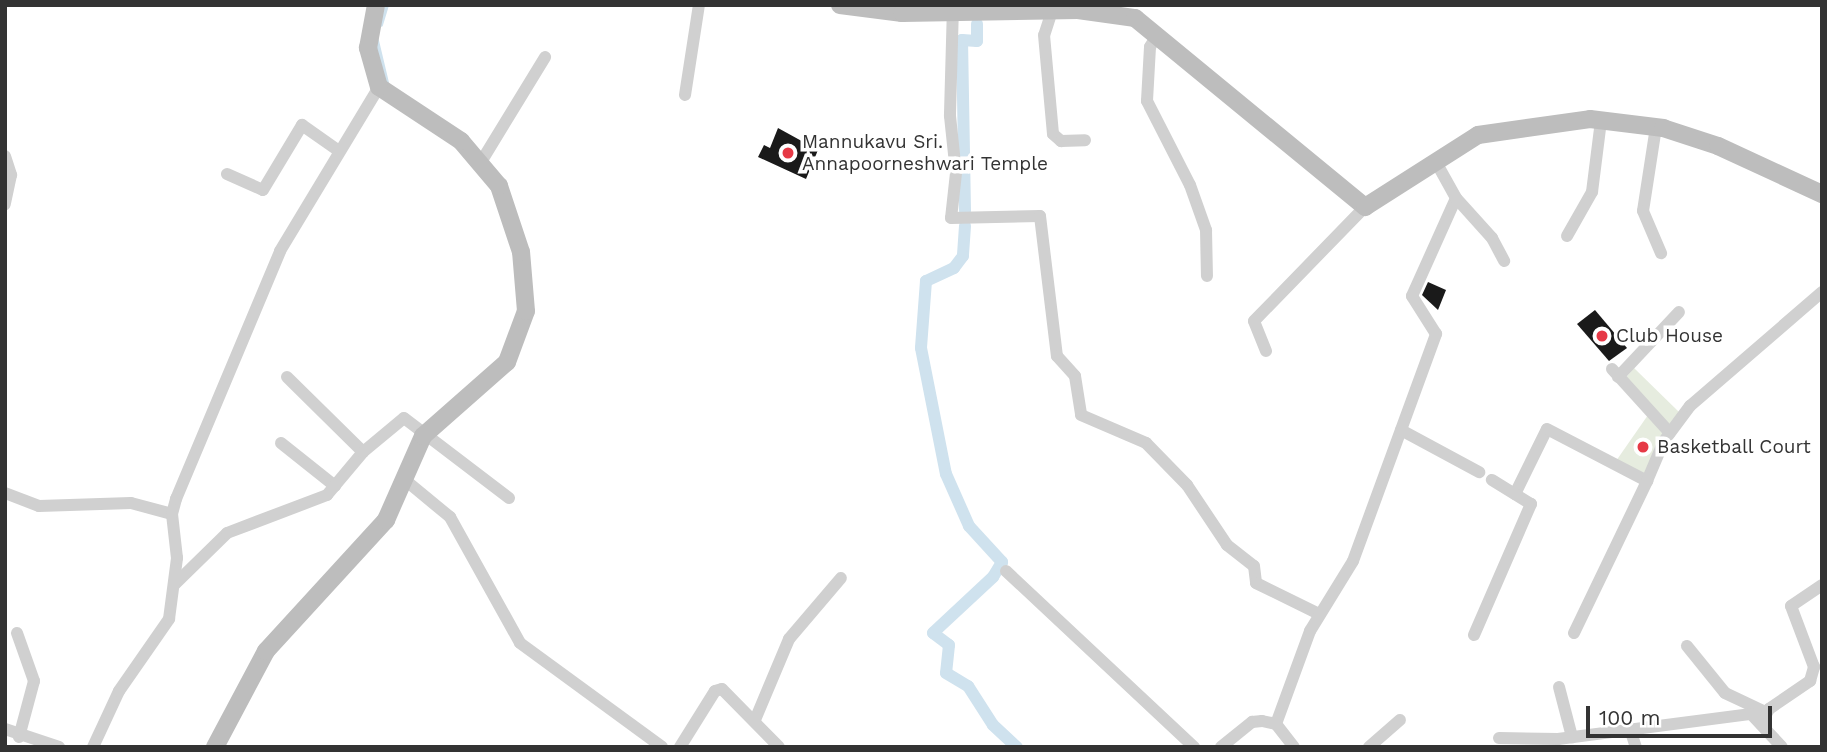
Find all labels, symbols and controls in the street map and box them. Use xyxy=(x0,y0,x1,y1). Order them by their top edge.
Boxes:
place label: Mannukavu Sri. Annapoorneshwari Temple xyxy=(802,131,1048,175)
marker: Mannukavu Sri. Annapoorneshwari Temple xyxy=(780,145,796,161)
place label: Club House xyxy=(1616,325,1723,347)
marker: Club House xyxy=(1594,328,1610,344)
place label: Basketball Court xyxy=(1657,436,1811,458)
marker: Basketball Court xyxy=(1635,439,1651,455)
scale bar xyxy=(1589,692,1774,736)
text: 100 m xyxy=(1599,705,1661,730)

